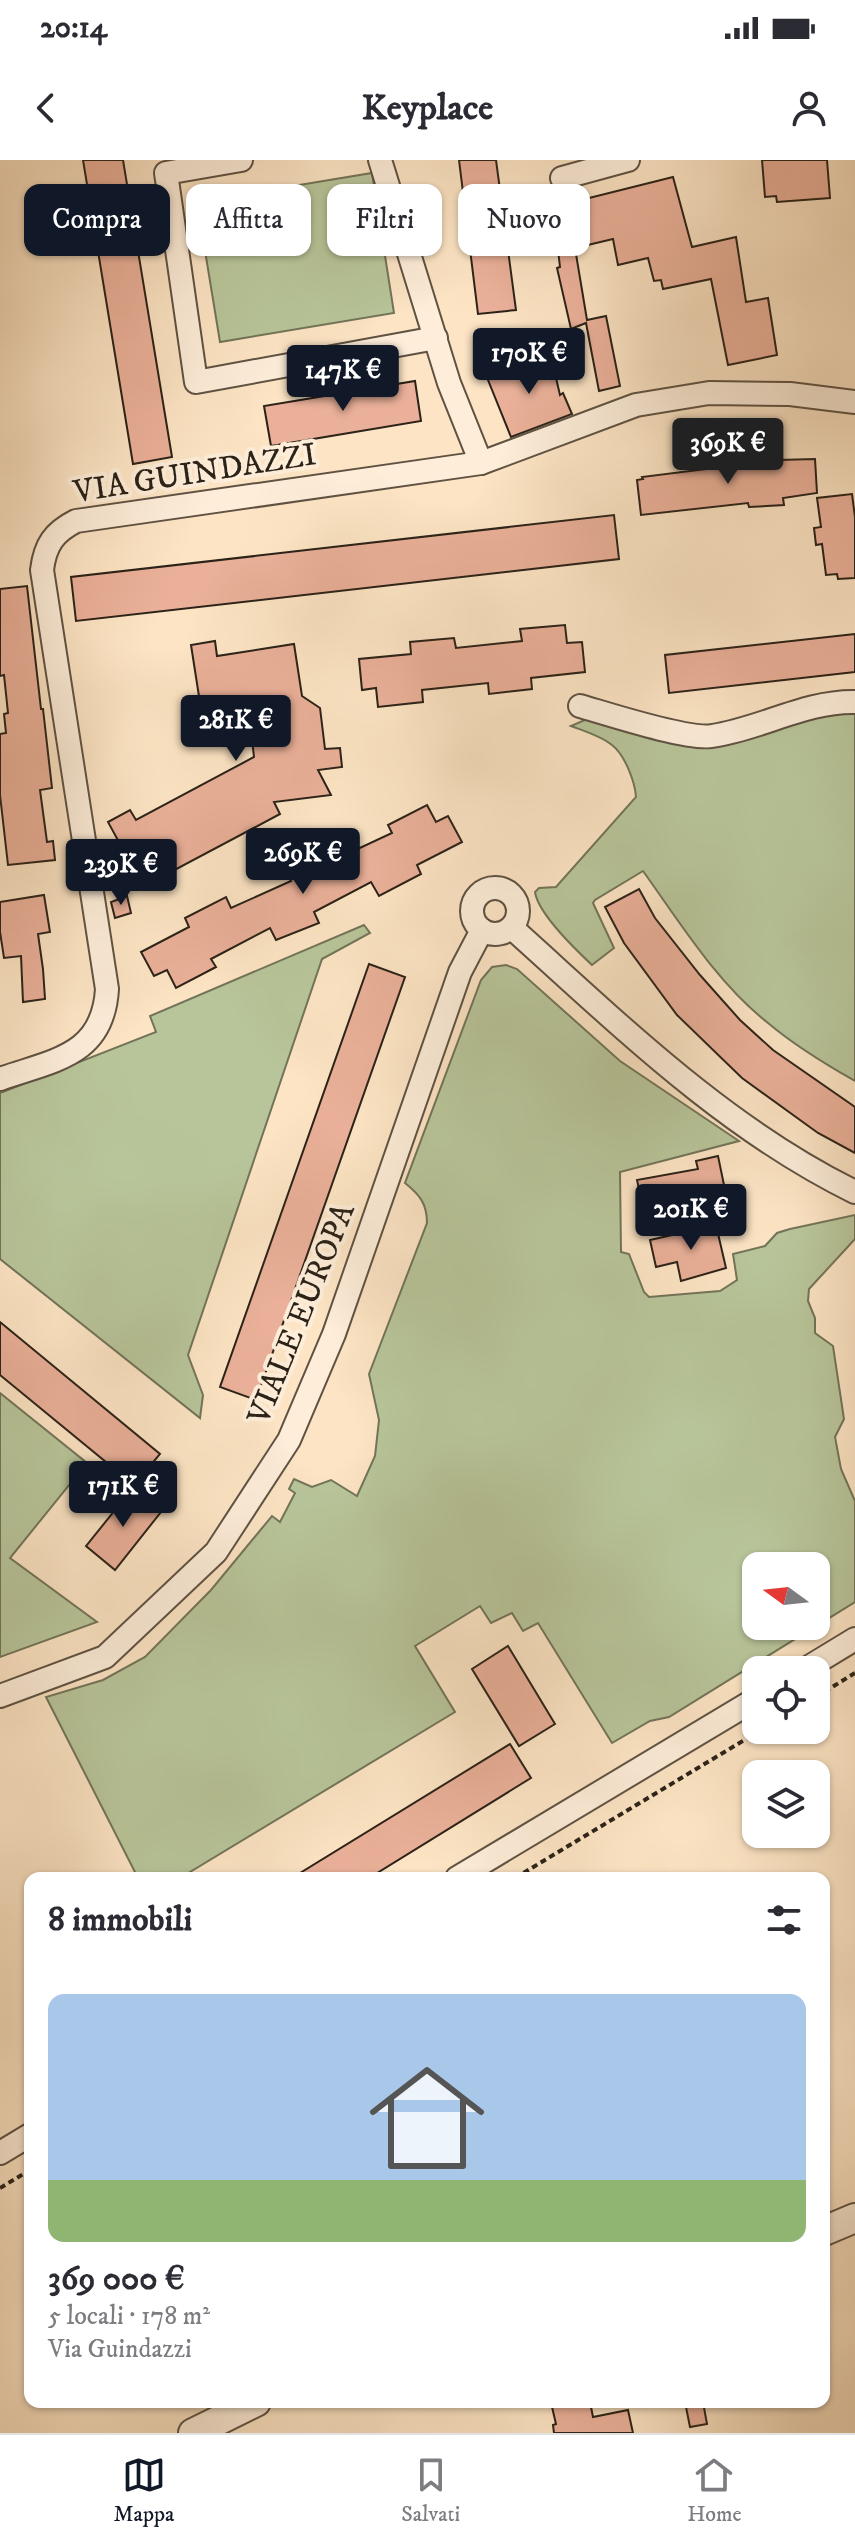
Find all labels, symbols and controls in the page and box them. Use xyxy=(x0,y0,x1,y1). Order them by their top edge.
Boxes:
text: 20:14 xyxy=(40,10,107,47)
icon: back xyxy=(24,86,68,130)
text: Keyplace xyxy=(362,86,493,131)
icon: person xyxy=(787,86,831,130)
chip: Compra xyxy=(24,184,170,256)
chip: Affitta xyxy=(186,184,311,256)
chip: Filtri xyxy=(327,184,442,256)
chip: Nuovo xyxy=(458,184,590,256)
pin: 170K € xyxy=(464,328,594,396)
text: 170K € xyxy=(491,337,567,370)
pin: 147K € xyxy=(278,345,408,413)
text: 147K € xyxy=(305,354,381,387)
pin: 369K € xyxy=(663,418,793,486)
text: 369K € xyxy=(690,427,766,460)
street label: VIA GUINDAZZI xyxy=(70,435,319,513)
pin: 281K € xyxy=(171,695,301,763)
text: 281K € xyxy=(199,704,273,737)
pin: 269K € xyxy=(238,828,368,896)
text: 269K € xyxy=(264,837,342,870)
pin: 239K € xyxy=(56,839,186,907)
text: 239K € xyxy=(84,848,158,881)
pin: 201K € xyxy=(626,1184,756,1252)
text: 201K € xyxy=(653,1193,729,1226)
street label: VIALE EUROPA xyxy=(239,1197,365,1431)
pin: 171K € xyxy=(58,1461,188,1529)
text: 171K € xyxy=(87,1470,159,1503)
north arrow xyxy=(742,1552,830,1640)
map controls xyxy=(742,1552,830,1848)
button: locate xyxy=(742,1656,830,1744)
button: layers xyxy=(742,1760,830,1848)
icon: filters xyxy=(762,1898,806,1942)
text: 8 immobili xyxy=(48,1899,192,1941)
icon: home xyxy=(355,2046,499,2190)
text: 369 000 € xyxy=(48,2258,185,2300)
text: 5 locali · 178 m² xyxy=(48,2300,210,2333)
text: Via Guindazzi xyxy=(48,2333,192,2366)
tab: Mappa xyxy=(113,2453,174,2528)
tab: Salvati xyxy=(401,2453,460,2528)
tab: Home xyxy=(687,2453,742,2528)

